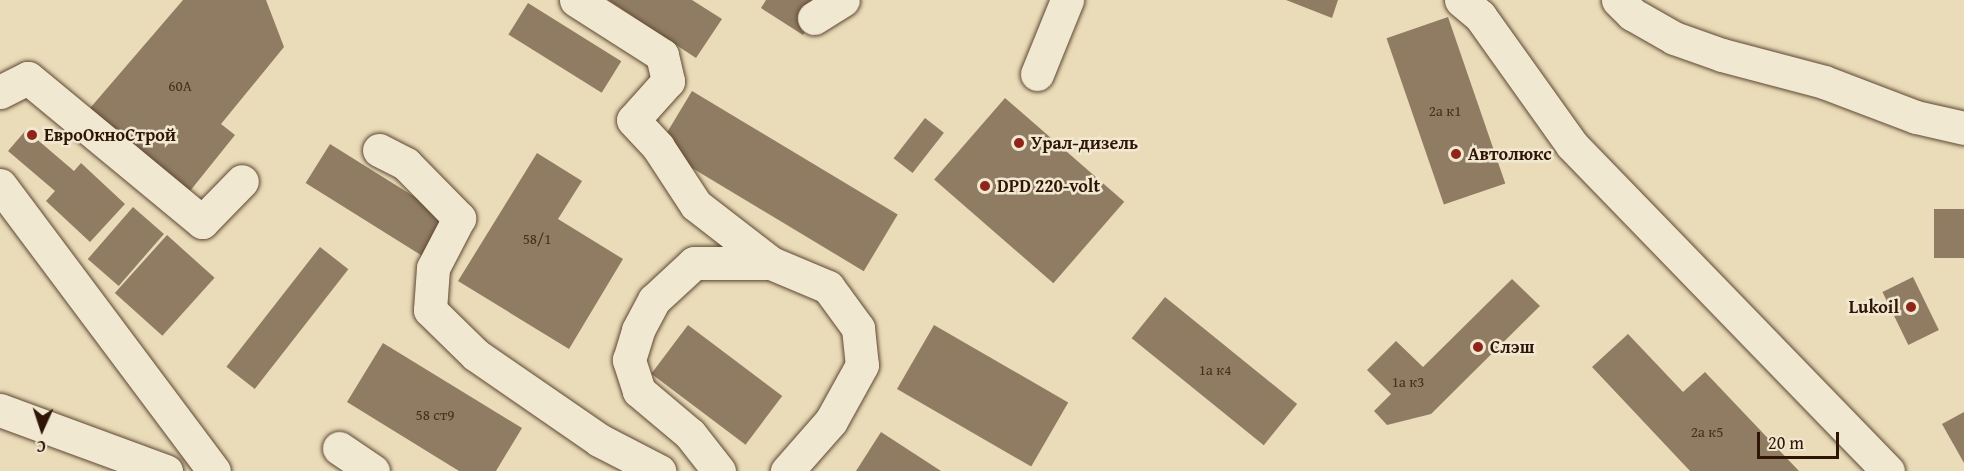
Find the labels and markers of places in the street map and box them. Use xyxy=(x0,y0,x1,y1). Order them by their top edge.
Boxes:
place label: ЕвроОкноСтрой xyxy=(44,124,176,146)
marker: ЕвроОкноСтрой xyxy=(25,128,39,142)
place label: Урал-дизель xyxy=(1031,132,1138,154)
marker: Урал-дизель xyxy=(1012,136,1026,150)
place label: Автолюкс xyxy=(1468,143,1552,165)
marker: Автолюкс xyxy=(1449,147,1463,161)
place label: DPD 220-volt xyxy=(997,175,1100,197)
marker: DPD 220-volt xyxy=(978,179,992,193)
place label: Lukoil xyxy=(1849,296,1899,318)
marker: Lukoil xyxy=(1904,300,1918,314)
place label: Слэш xyxy=(1490,336,1534,358)
marker: Слэш xyxy=(1471,340,1485,354)

